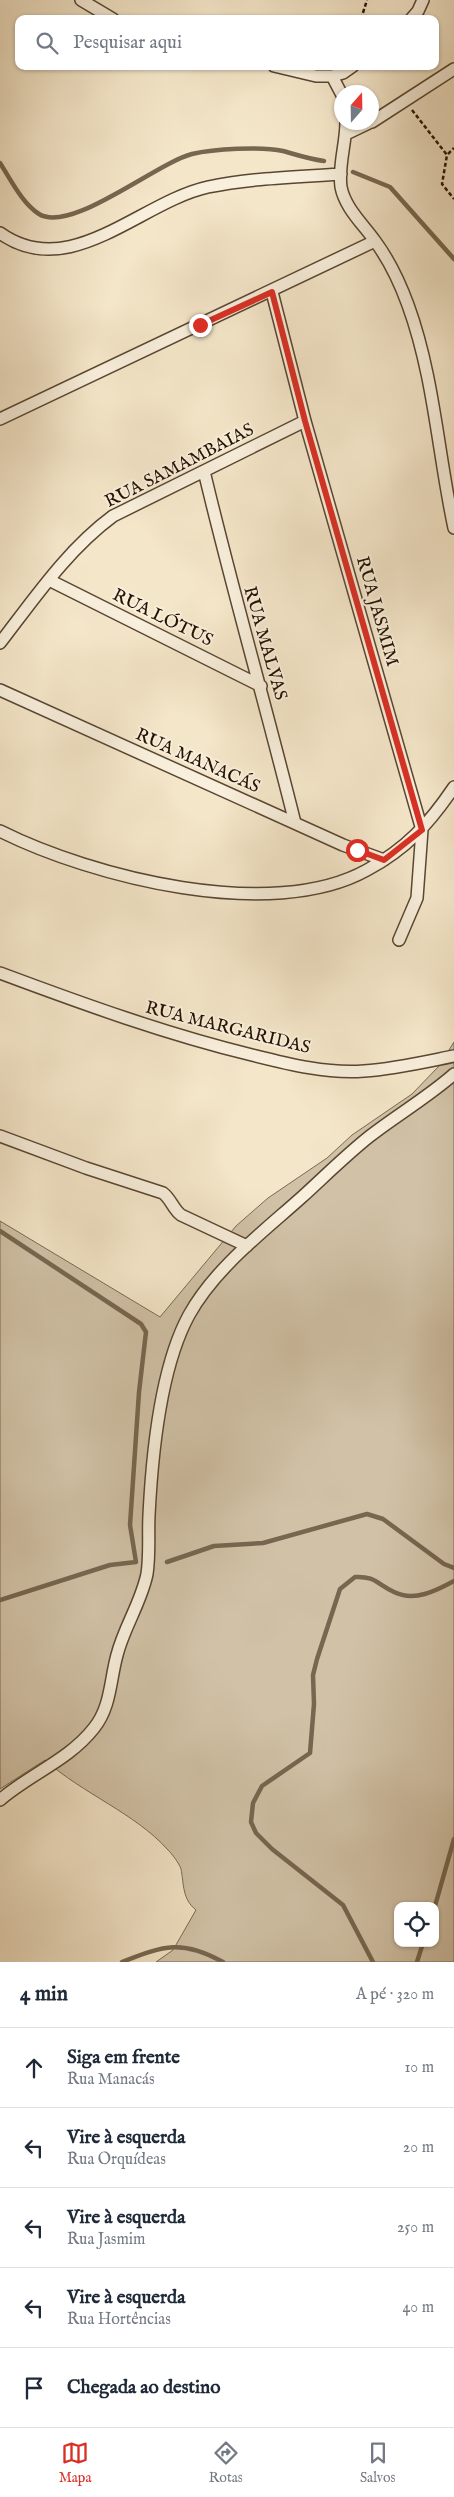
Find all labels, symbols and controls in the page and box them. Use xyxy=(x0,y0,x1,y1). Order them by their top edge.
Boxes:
search box xyxy=(15,15,439,70)
icon: search xyxy=(33,29,61,57)
text: Pesquisar aqui xyxy=(73,31,182,55)
north arrow xyxy=(334,85,379,130)
route end xyxy=(189,314,212,337)
street label: RUA SAMAMBAIAS xyxy=(101,419,258,514)
street label: RUA JASMIM xyxy=(350,554,403,669)
street label: RUA LÓTUS xyxy=(108,582,217,653)
street label: RUA MALVAS xyxy=(237,584,292,703)
street label: RUA MANACÁS xyxy=(132,722,264,799)
route start xyxy=(346,839,369,862)
street label: RUA MARGARIDAS xyxy=(143,997,312,1060)
map controls xyxy=(394,1902,439,1947)
button: locate xyxy=(394,1902,439,1947)
text: 4 min xyxy=(20,1981,68,2008)
text: A pé · 320 m xyxy=(356,1985,434,2005)
text: Siga em frente xyxy=(67,2046,180,2070)
icon: ahead xyxy=(20,2054,48,2082)
text: 10 m xyxy=(404,2058,434,2078)
text: Rua Manacás xyxy=(67,2070,155,2090)
text: Vire à esquerda xyxy=(67,2126,185,2150)
icon: left xyxy=(20,2134,48,2162)
text: 20 m xyxy=(403,2138,434,2158)
text: Rua Orquídeas xyxy=(67,2150,166,2170)
text: Vire à esquerda xyxy=(67,2206,185,2230)
icon: left xyxy=(20,2214,48,2242)
text: 250 m xyxy=(397,2218,434,2238)
text: Rua Jasmim xyxy=(67,2230,145,2250)
text: Vire à esquerda xyxy=(67,2286,185,2310)
icon: left xyxy=(20,2294,48,2322)
text: 40 m xyxy=(402,2298,434,2318)
text: Rua Hortências xyxy=(67,2310,171,2330)
icon: arrive xyxy=(20,2374,48,2402)
text: Chegada ao destino xyxy=(67,2376,220,2400)
tab: Mapa xyxy=(59,2439,91,2487)
tab: Rotas xyxy=(209,2439,243,2487)
tab: Salvos xyxy=(360,2439,395,2487)

